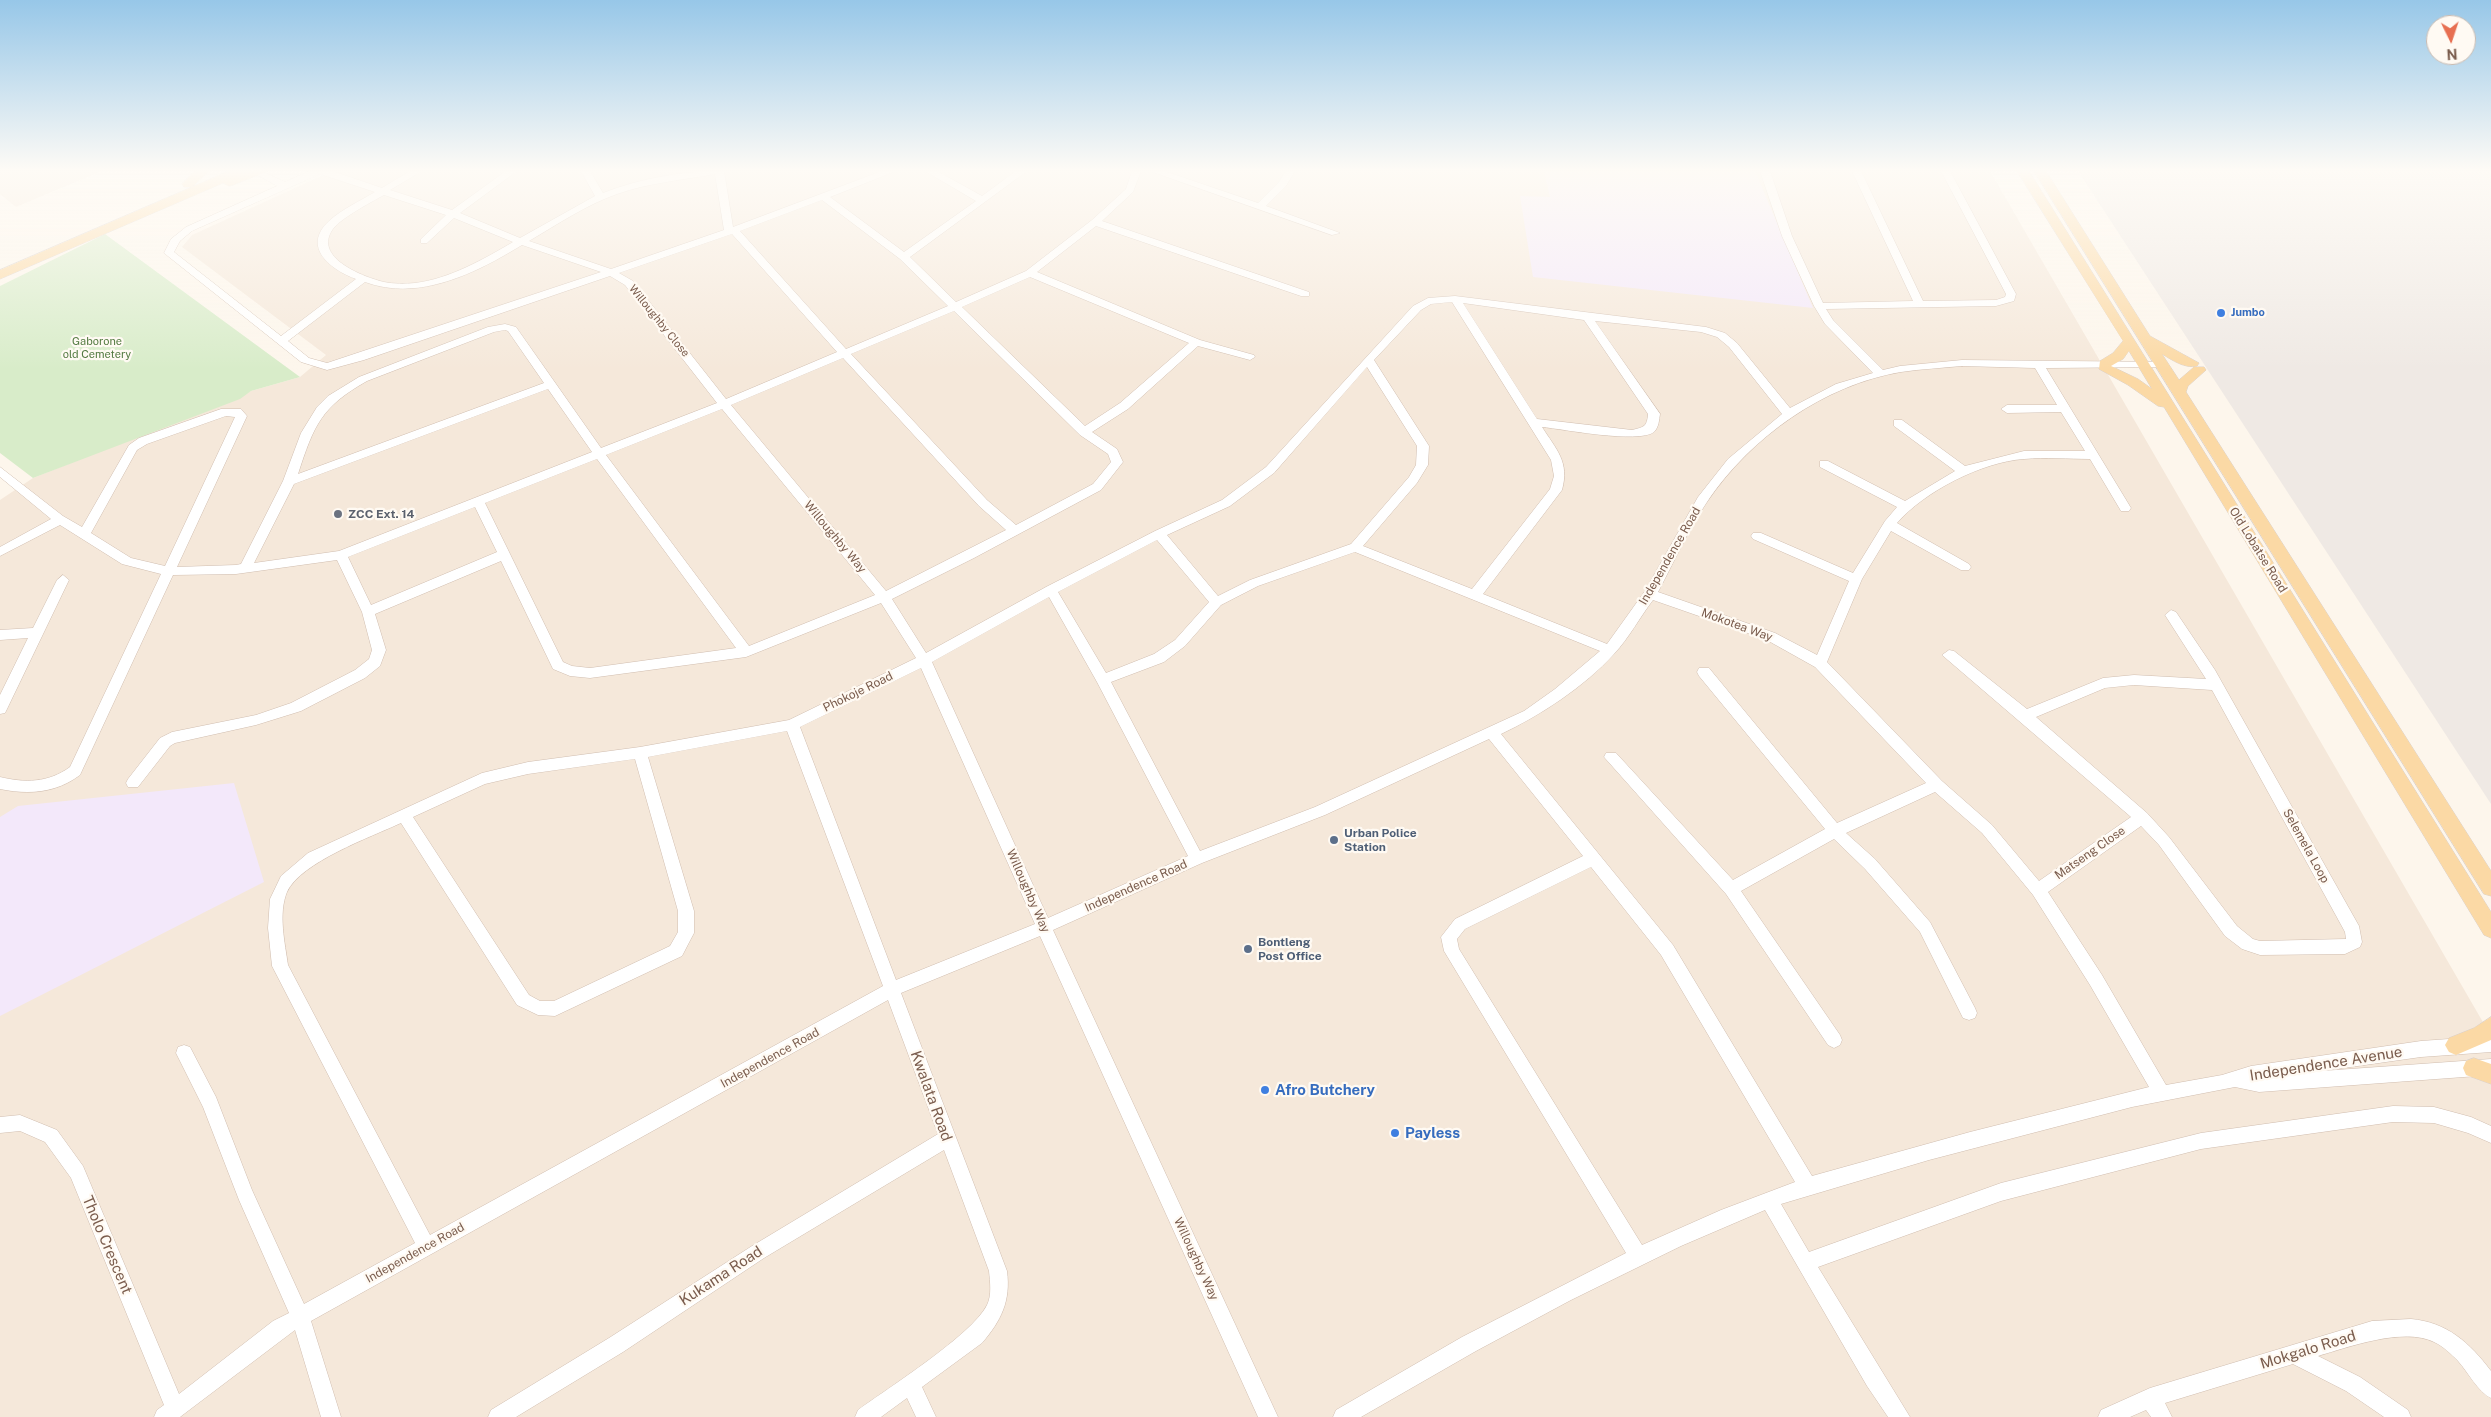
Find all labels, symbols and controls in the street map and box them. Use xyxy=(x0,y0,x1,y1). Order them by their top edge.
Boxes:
north arrow xyxy=(2426,15,2476,65)
text: N xyxy=(2446,46,2458,62)
street label: Willoughby Close xyxy=(626,282,692,360)
place label: Jumbo xyxy=(2231,306,2265,320)
marker: Jumbo xyxy=(2215,307,2227,319)
park label: Gaborone old Cemetery xyxy=(63,335,131,361)
street label: Willoughby Way xyxy=(801,498,869,576)
street label: Independence Road xyxy=(1636,504,1704,608)
street label: Old Lobatse Road xyxy=(2226,505,2290,595)
place label: ZCC Ext. 14 xyxy=(348,507,414,521)
marker: ZCC Ext. 14 xyxy=(332,508,344,520)
street label: Mokotea Way xyxy=(1699,605,1775,645)
street label: Phokoje Road xyxy=(821,669,895,715)
street label: Selemela Loop xyxy=(2280,806,2332,886)
street label: Matseng Close xyxy=(2052,823,2128,883)
place label: Urban Police Station xyxy=(1344,826,1417,854)
marker: Urban Police Station xyxy=(1328,834,1340,846)
street label: Willoughby Way xyxy=(1003,847,1053,935)
street label: Independence Road xyxy=(1083,857,1189,915)
place label: Bontleng Post Office xyxy=(1258,935,1322,963)
marker: Bontleng Post Office xyxy=(1242,943,1254,955)
street label: Independence Road xyxy=(718,1025,822,1091)
street label: Independence Avenue xyxy=(2248,1043,2404,1085)
street label: Kwalata Road xyxy=(906,1048,956,1144)
place label: Afro Butchery xyxy=(1275,1081,1375,1099)
marker: Afro Butchery xyxy=(1259,1084,1271,1096)
place label: Payless xyxy=(1405,1124,1460,1142)
marker: Payless xyxy=(1389,1127,1401,1139)
street label: Tholo Crescent xyxy=(78,1193,136,1297)
street label: Willoughby Way xyxy=(1171,1215,1221,1303)
street label: Independence Road xyxy=(363,1220,467,1286)
street label: Kukama Road xyxy=(676,1242,766,1310)
street label: Mokgalo Road xyxy=(2258,1327,2358,1373)

